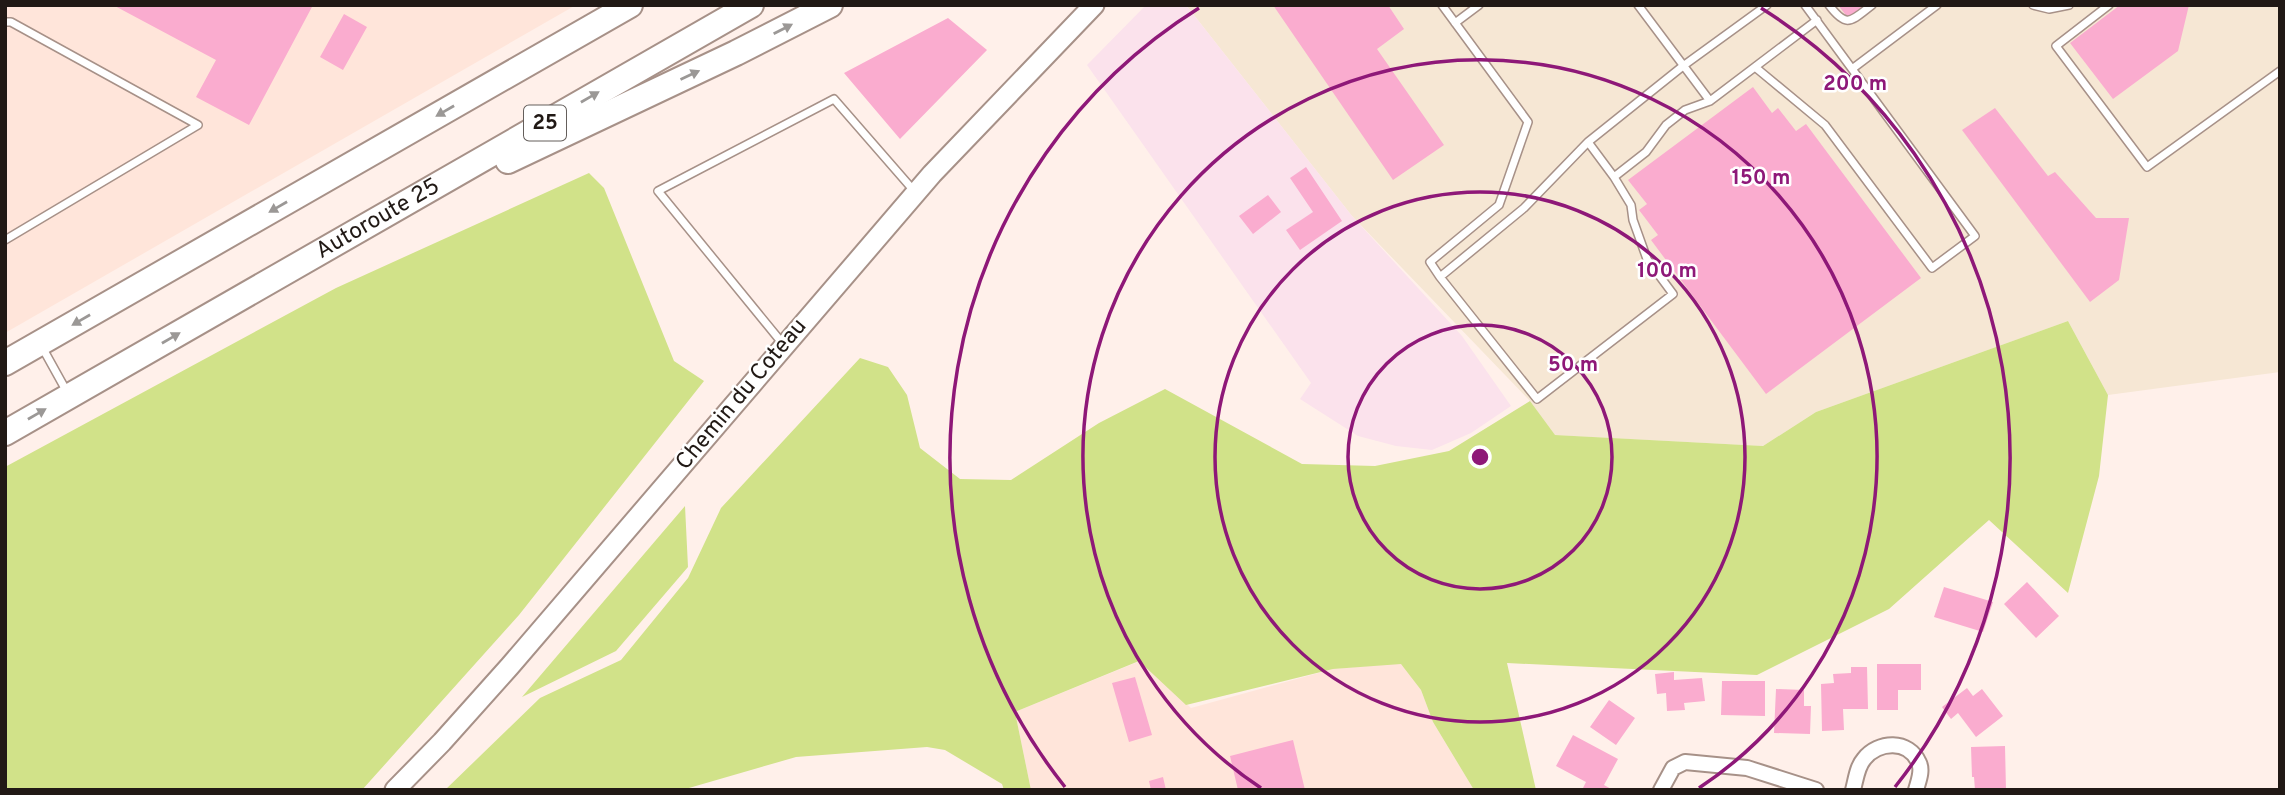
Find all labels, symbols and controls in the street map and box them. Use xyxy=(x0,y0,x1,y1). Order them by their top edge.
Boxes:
one-way arrow xyxy=(773,24,793,35)
one-way arrow xyxy=(679,70,700,81)
text: 200 m xyxy=(1823,71,1887,98)
one-way arrow xyxy=(581,91,600,103)
one-way arrow xyxy=(435,105,454,118)
road number: 25 xyxy=(524,106,566,140)
text: 150 m xyxy=(1732,165,1790,192)
street label: Autoroute 25 xyxy=(311,172,445,266)
one-way arrow xyxy=(269,201,288,213)
text: 100 m xyxy=(1637,258,1697,285)
street label: Chemin du Coteau xyxy=(670,313,814,477)
one-way arrow xyxy=(71,314,91,326)
one-way arrow xyxy=(162,332,181,344)
text: 50 m xyxy=(1548,352,1598,379)
one-way arrow xyxy=(28,408,47,420)
centre of rings xyxy=(1468,445,1492,469)

